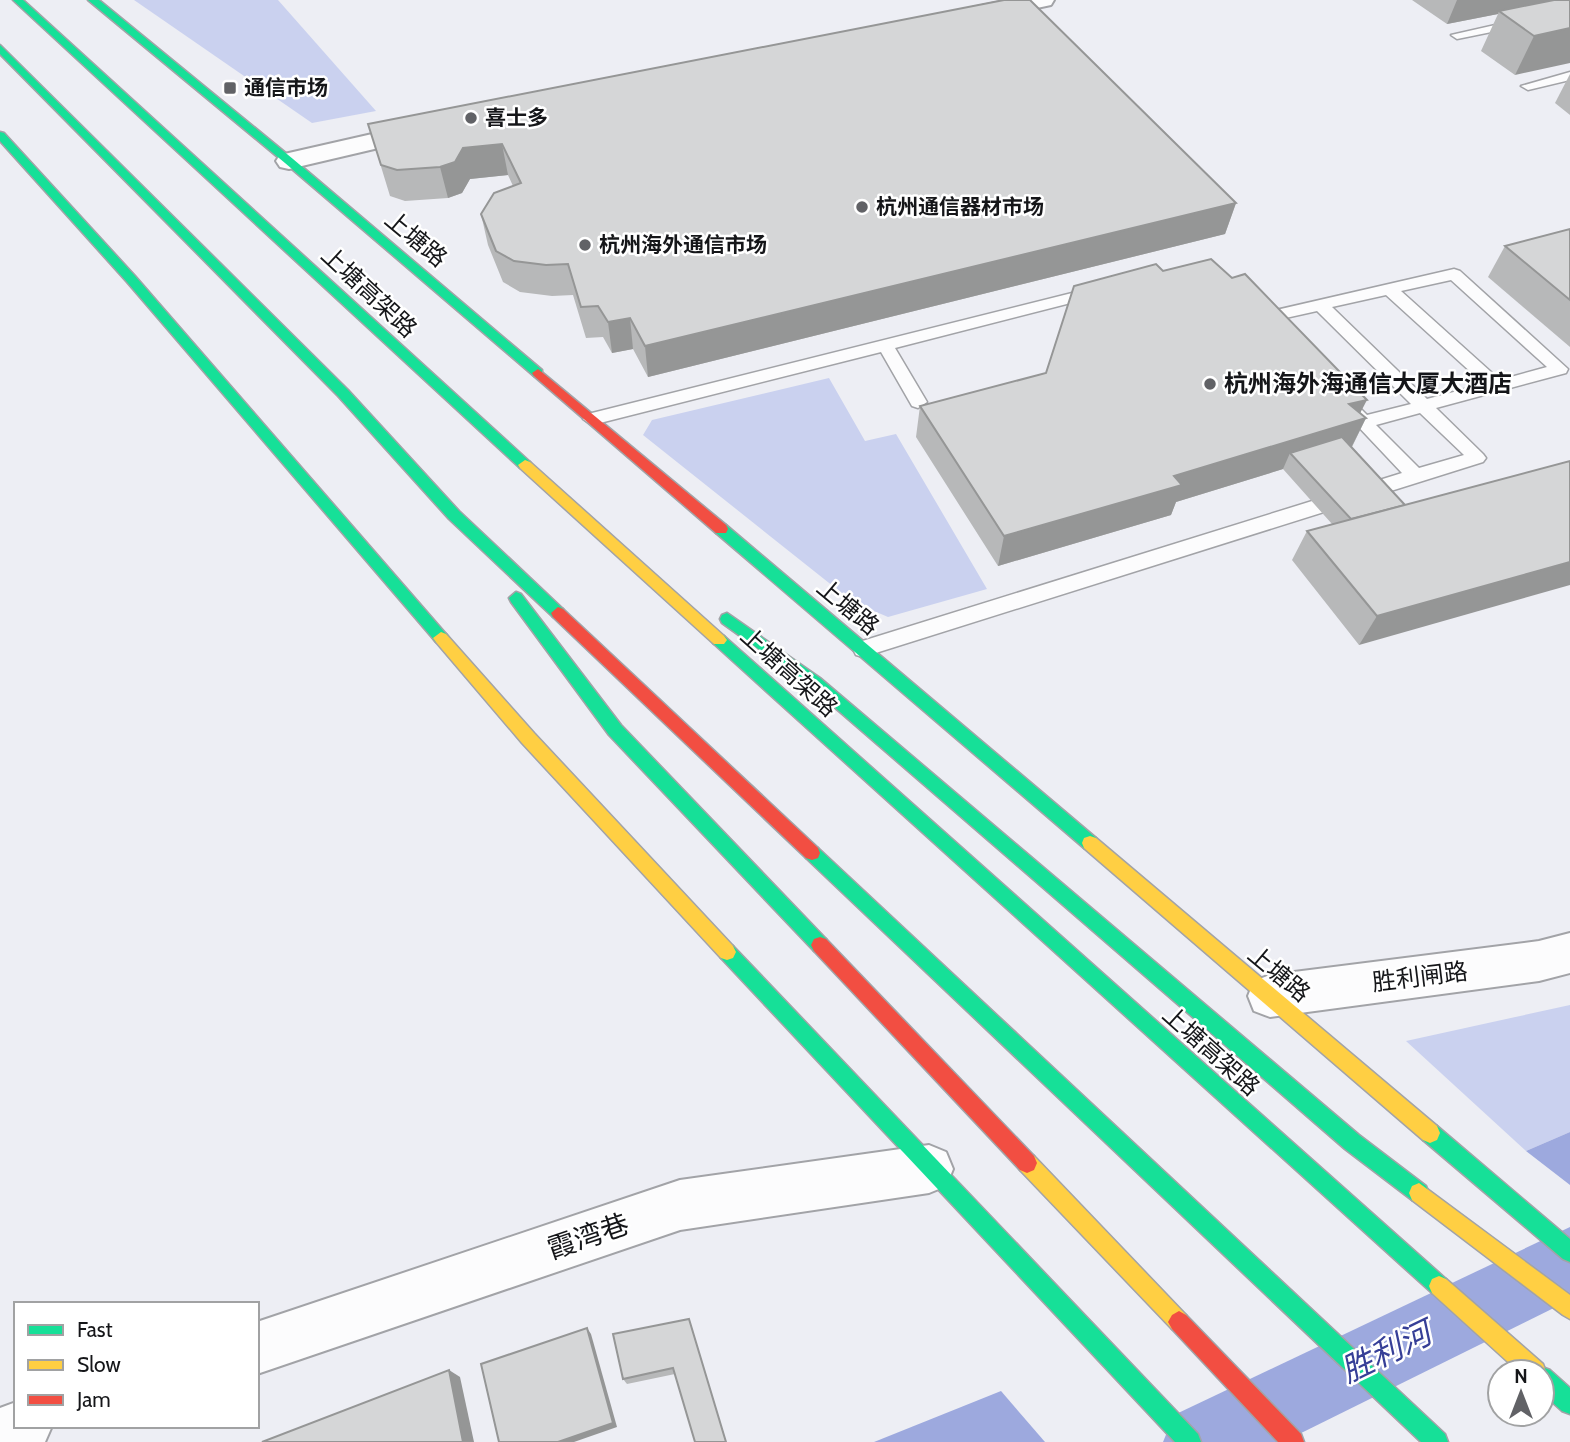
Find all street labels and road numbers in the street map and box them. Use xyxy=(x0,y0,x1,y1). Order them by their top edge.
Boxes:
street label: 上塘路 xyxy=(379,204,453,273)
street label: 上塘高架路 xyxy=(316,240,423,343)
street label: 上塘路 xyxy=(811,572,885,641)
street label: 上塘高架路 xyxy=(735,621,844,723)
street label: 上塘路 xyxy=(1242,939,1316,1008)
street label: 胜利闸路 xyxy=(1371,956,1469,997)
street label: 上塘高架路 xyxy=(1157,1000,1266,1102)
street label: 霞湾巷 xyxy=(543,1206,633,1266)

